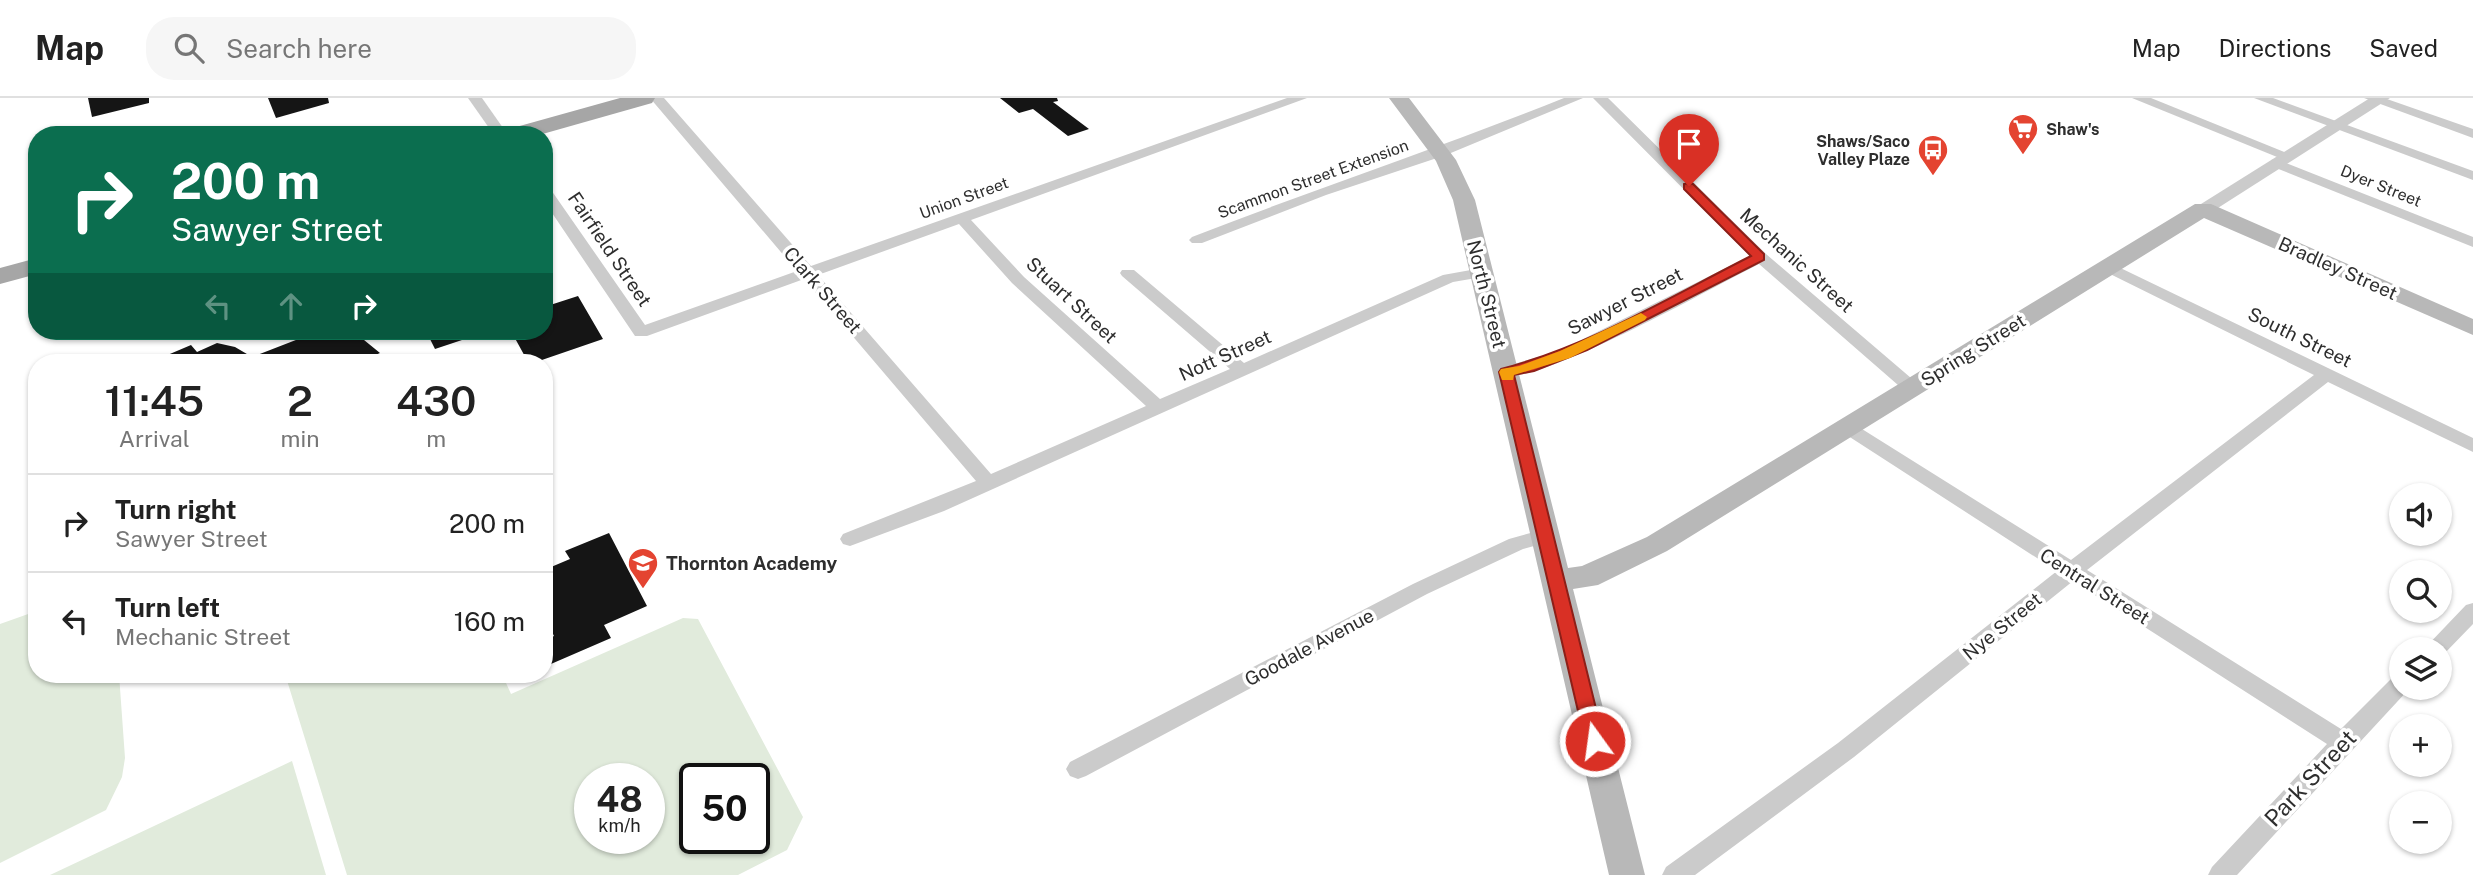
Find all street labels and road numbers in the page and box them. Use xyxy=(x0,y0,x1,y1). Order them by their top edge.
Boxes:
street label: Scammon Street Extension xyxy=(1215,136,1411,222)
street label: Dyer Street xyxy=(2338,161,2424,211)
street label: Union Street xyxy=(917,173,1011,223)
street label: Fairfield Street xyxy=(564,188,656,310)
street label: Mechanic Street xyxy=(1736,203,1858,317)
street label: Bradley Street xyxy=(2275,232,2401,304)
street label: North Street xyxy=(1463,238,1511,350)
street label: Clark Street xyxy=(779,242,867,338)
street label: Stuart Street xyxy=(1022,252,1122,348)
street label: Sawyer Street xyxy=(1564,263,1686,339)
street label: South Street xyxy=(2244,302,2356,372)
street label: Spring Street xyxy=(1917,309,2029,391)
street label: Nott Street xyxy=(1176,325,1274,385)
street label: Central Street xyxy=(2036,543,2154,629)
street label: Nye Street xyxy=(1958,588,2046,664)
street label: Goodale Avenue xyxy=(1241,604,1377,690)
street label: Park Street xyxy=(2259,724,2361,832)

